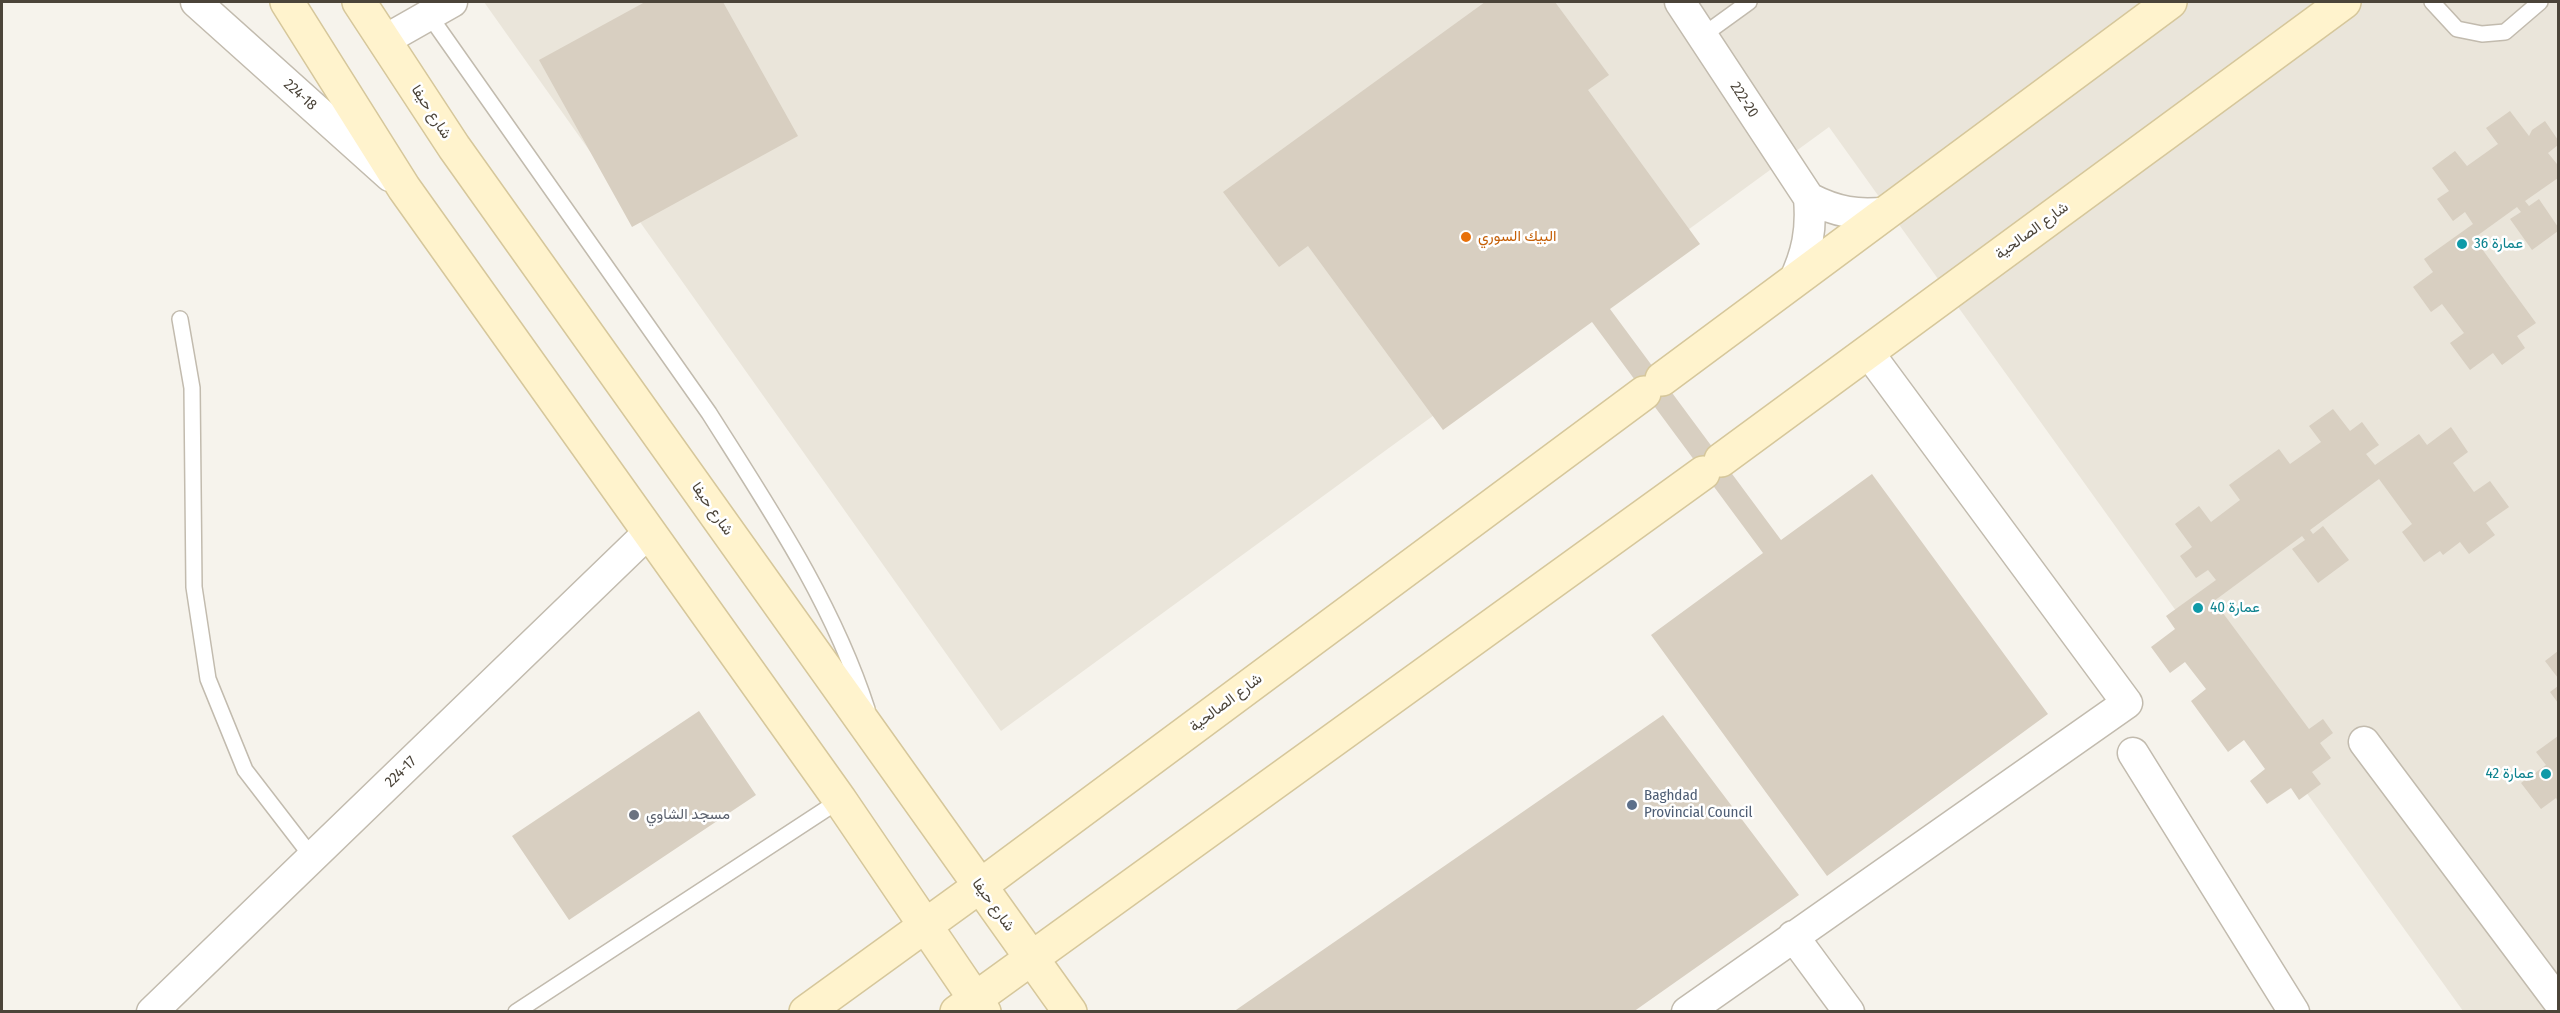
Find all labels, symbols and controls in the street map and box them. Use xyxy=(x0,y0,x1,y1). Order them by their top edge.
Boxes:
street label: 224-18 xyxy=(280,76,320,114)
street label: 222-20 xyxy=(1726,79,1762,121)
street label: شارع حيفا xyxy=(407,82,455,142)
street label: شارع الصالحية xyxy=(1992,198,2072,264)
place label: البيك السوري xyxy=(1478,228,1556,246)
marker: البيك السوري xyxy=(1459,230,1473,244)
place label: عمارة 36 xyxy=(2474,235,2523,253)
marker: عمارة 36 xyxy=(2455,237,2469,251)
street label: شارع حيفا xyxy=(687,479,737,539)
place label: عمارة 40 xyxy=(2210,599,2260,617)
marker: عمارة 40 xyxy=(2191,601,2205,615)
street label: شارع الصالحية xyxy=(1186,670,1266,736)
street label: 224-17 xyxy=(382,753,420,791)
place label: عمارة 42 xyxy=(2485,765,2534,783)
marker: عمارة 42 xyxy=(2539,767,2553,781)
place label: Baghdad Provincial Council xyxy=(1644,787,1753,822)
marker: Baghdad Provincial Council xyxy=(1625,798,1639,812)
place label: مسجد الشاوي xyxy=(646,806,730,824)
marker: مسجد الشاوي xyxy=(627,808,641,822)
street label: شارع حيفا xyxy=(968,875,1018,935)

